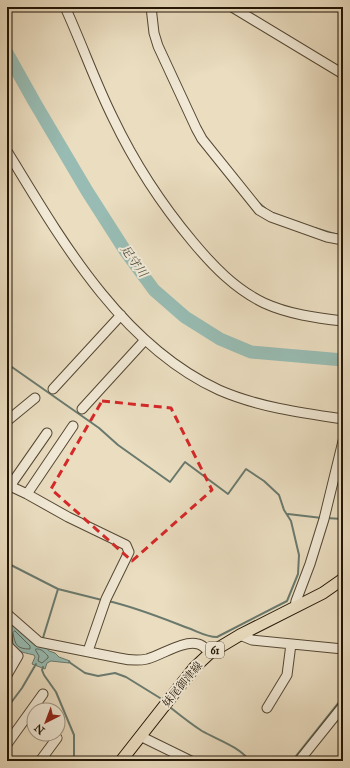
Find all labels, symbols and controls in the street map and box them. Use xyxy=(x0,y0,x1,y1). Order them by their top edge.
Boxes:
water label: 足守川 xyxy=(118,242,151,281)
road number: 61 xyxy=(206,642,224,658)
street label: 妹尾御津線 xyxy=(160,659,205,710)
north arrow xyxy=(26,702,66,742)
text: N xyxy=(31,721,47,737)

